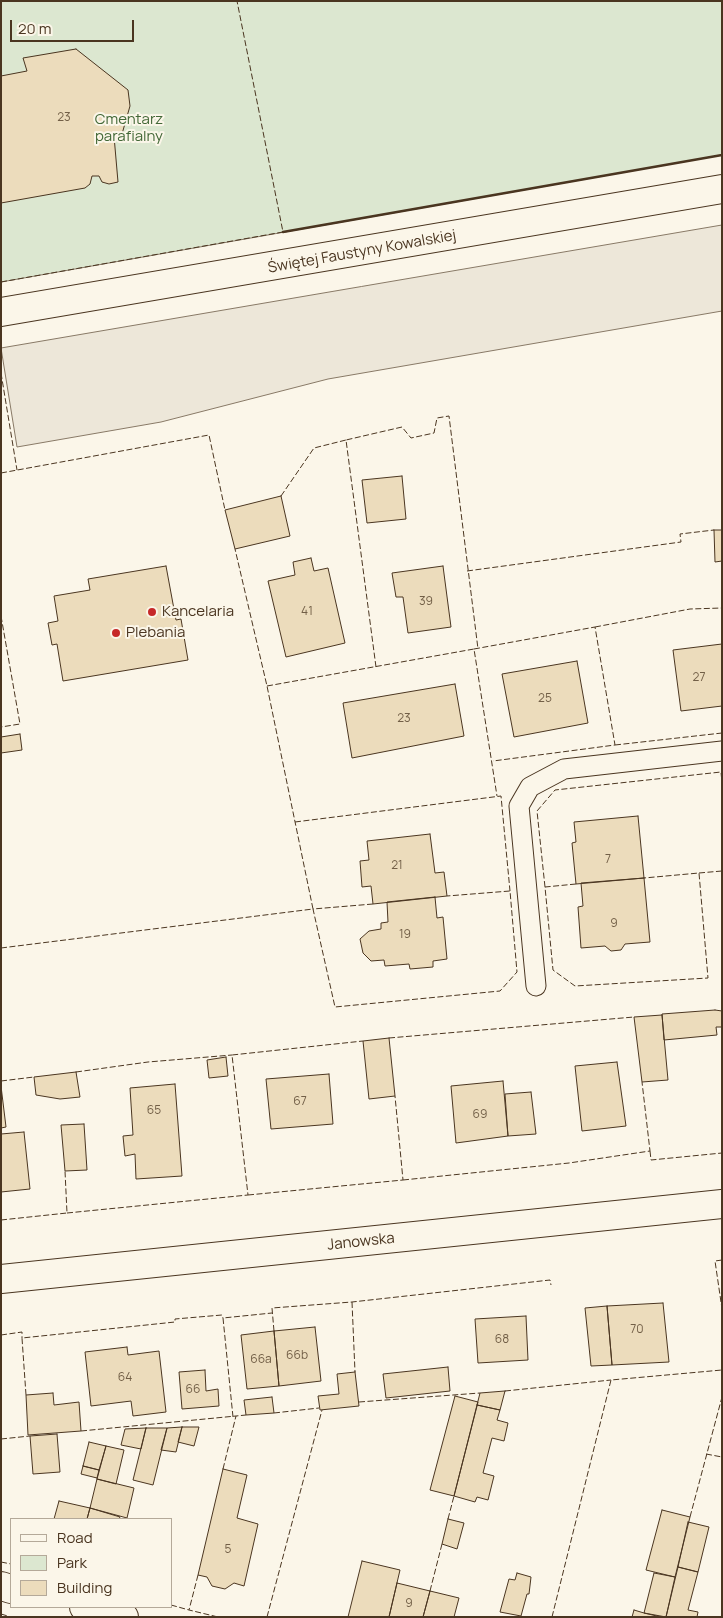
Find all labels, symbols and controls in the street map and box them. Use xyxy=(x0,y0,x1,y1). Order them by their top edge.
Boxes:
scale bar xyxy=(12,10,136,42)
text: 20 m xyxy=(18,18,51,39)
house number: 23 xyxy=(57,111,71,125)
park label: Cmentarz parafialny xyxy=(95,111,163,146)
street label: Świętej Faustyny Kowalskiej xyxy=(266,227,458,277)
house number: 39 xyxy=(419,595,433,609)
place label: Kancelaria xyxy=(162,603,234,621)
house number: 41 xyxy=(301,605,313,619)
marker: Kancelaria xyxy=(146,606,158,618)
place label: Plebania xyxy=(126,624,185,642)
marker: Plebania xyxy=(110,627,122,639)
house number: 27 xyxy=(693,671,705,685)
house number: 25 xyxy=(538,692,552,706)
house number: 23 xyxy=(397,712,411,726)
house number: 7 xyxy=(605,853,611,867)
house number: 21 xyxy=(391,859,403,873)
house number: 9 xyxy=(610,917,618,931)
house number: 19 xyxy=(399,928,411,942)
house number: 67 xyxy=(293,1095,307,1109)
house number: 65 xyxy=(147,1104,161,1118)
house number: 69 xyxy=(473,1108,487,1122)
street label: Janowska xyxy=(326,1230,396,1254)
house number: 70 xyxy=(630,1323,644,1337)
house number: 68 xyxy=(495,1333,509,1347)
house number: 66b xyxy=(286,1349,308,1363)
house number: 66a xyxy=(250,1353,272,1367)
house number: 64 xyxy=(118,1371,132,1385)
house number: 66 xyxy=(186,1383,200,1397)
legend xyxy=(10,1518,172,1608)
text: Road xyxy=(57,1527,93,1548)
house number: 5 xyxy=(225,1543,231,1557)
text: Park xyxy=(57,1552,87,1573)
text: Building xyxy=(57,1577,112,1598)
house number: 9 xyxy=(405,1597,413,1611)

